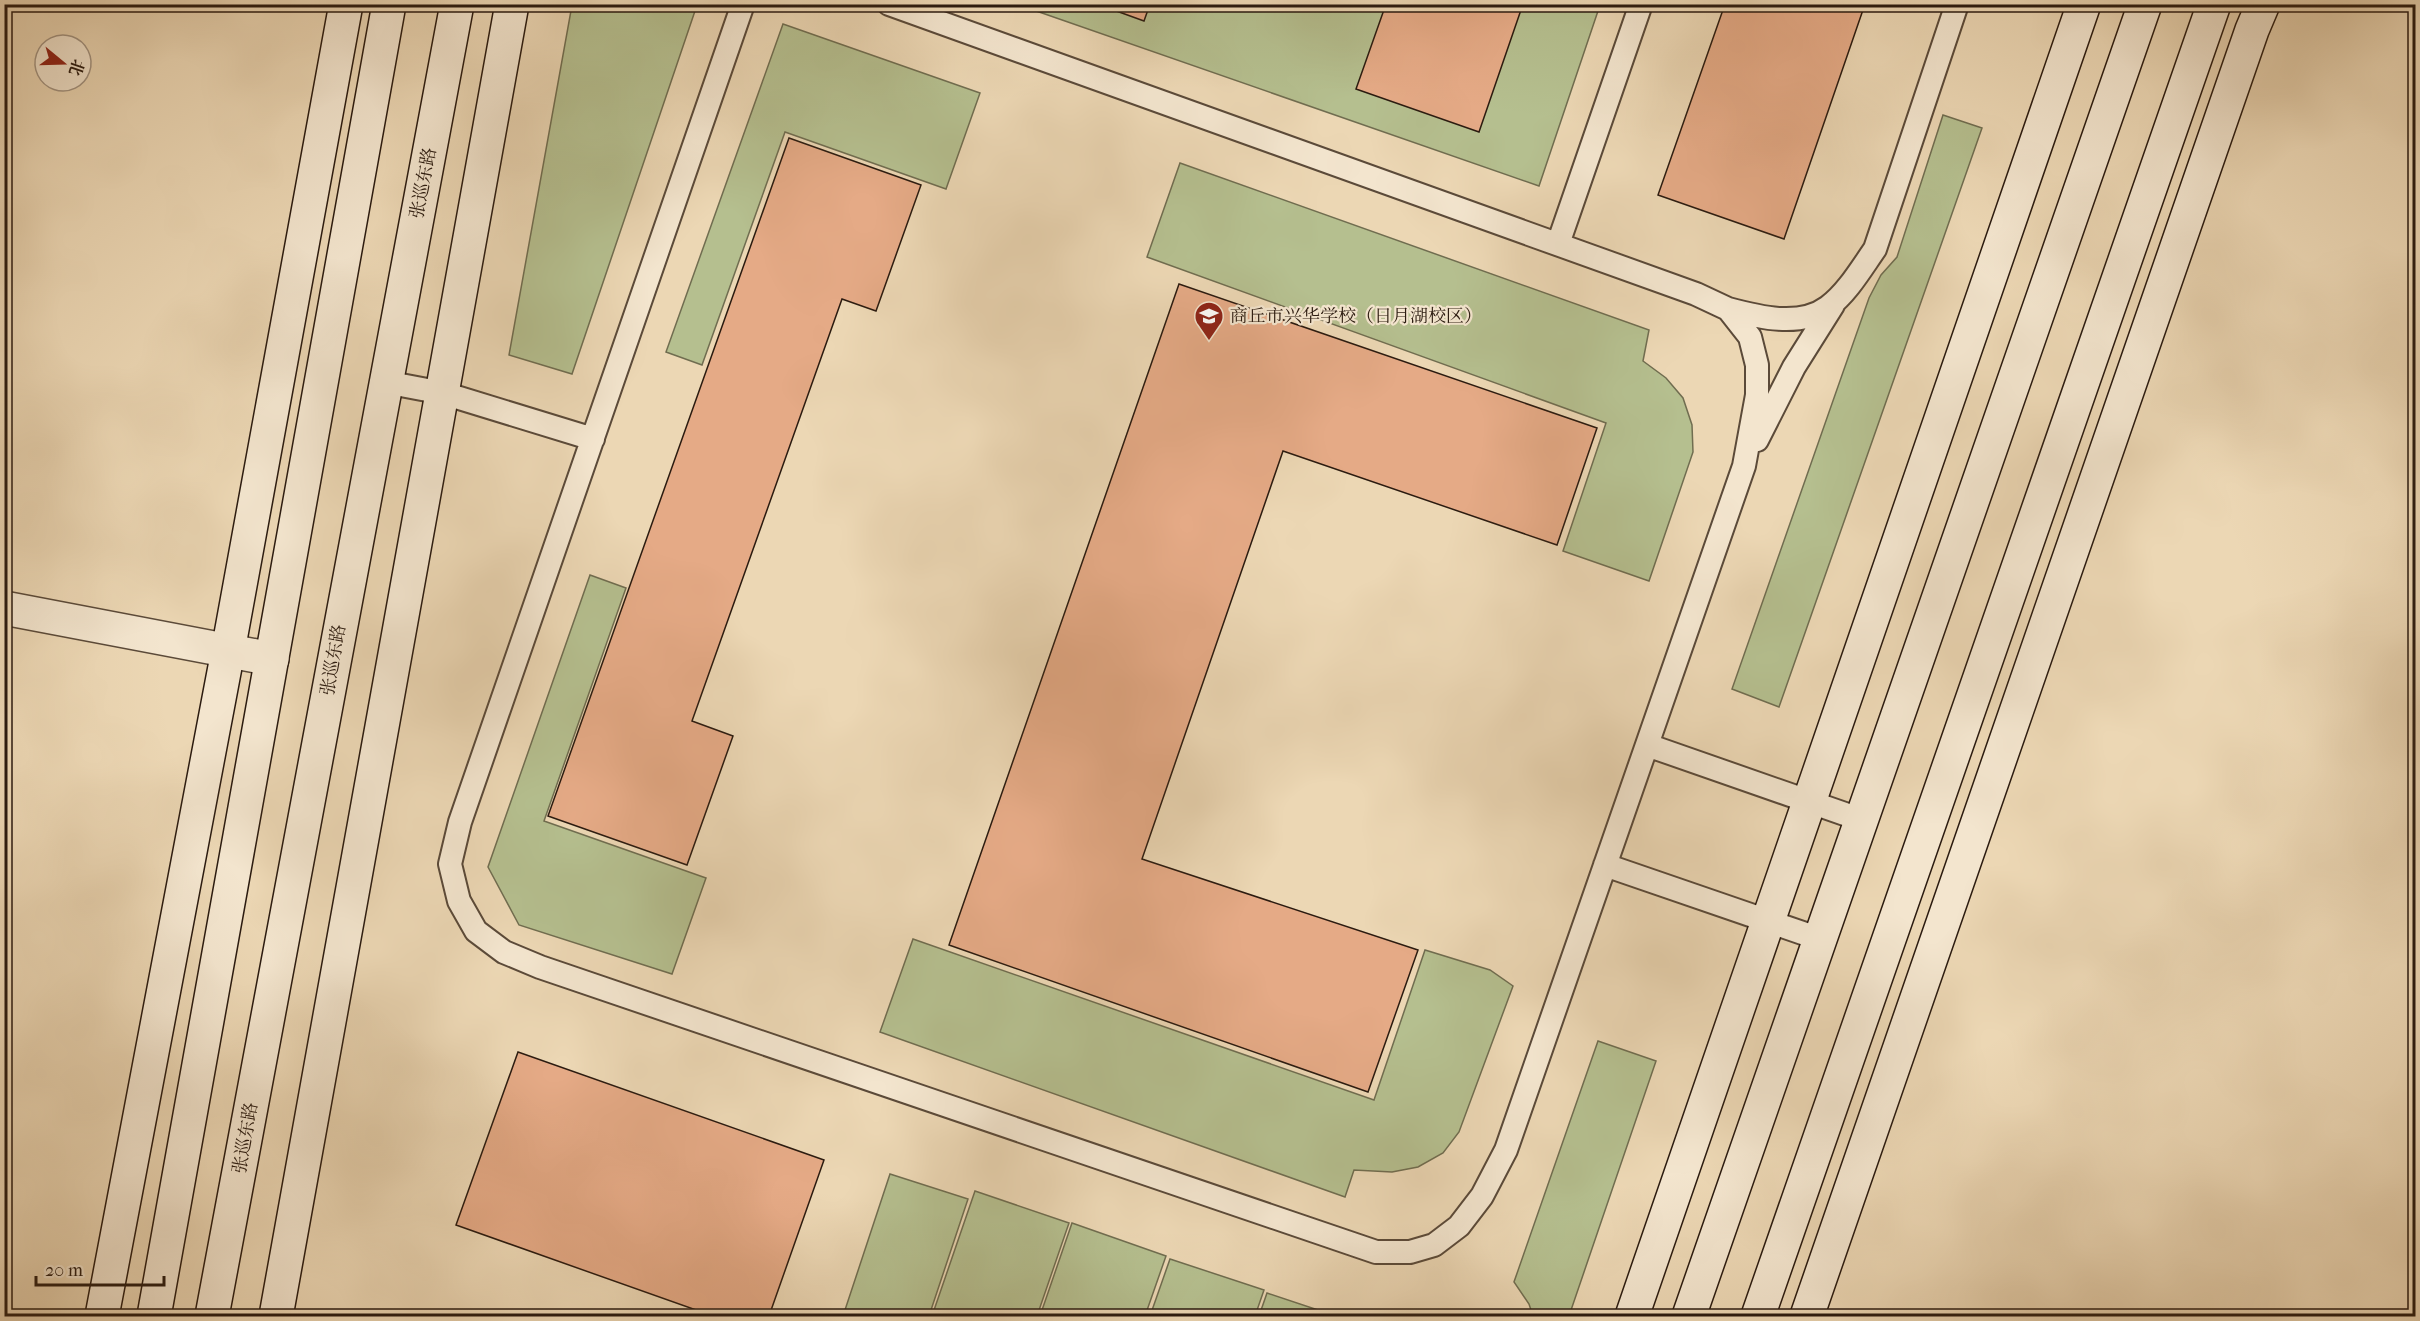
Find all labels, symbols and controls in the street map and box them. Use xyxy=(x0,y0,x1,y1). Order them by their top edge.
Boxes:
north arrow xyxy=(33,33,93,93)
text: 北 xyxy=(65,57,88,78)
street label: 张巡东路 xyxy=(406,146,441,220)
school or university icon: 商丘市兴华学校（日月湖校区） xyxy=(1193,300,1225,342)
place label: 商丘市兴华学校（日月湖校区） xyxy=(1230,306,1482,327)
street label: 张巡东路 xyxy=(317,623,350,697)
street label: 张巡东路 xyxy=(229,1101,262,1175)
scale bar xyxy=(36,1249,164,1287)
text: 20 m xyxy=(45,1260,83,1281)

